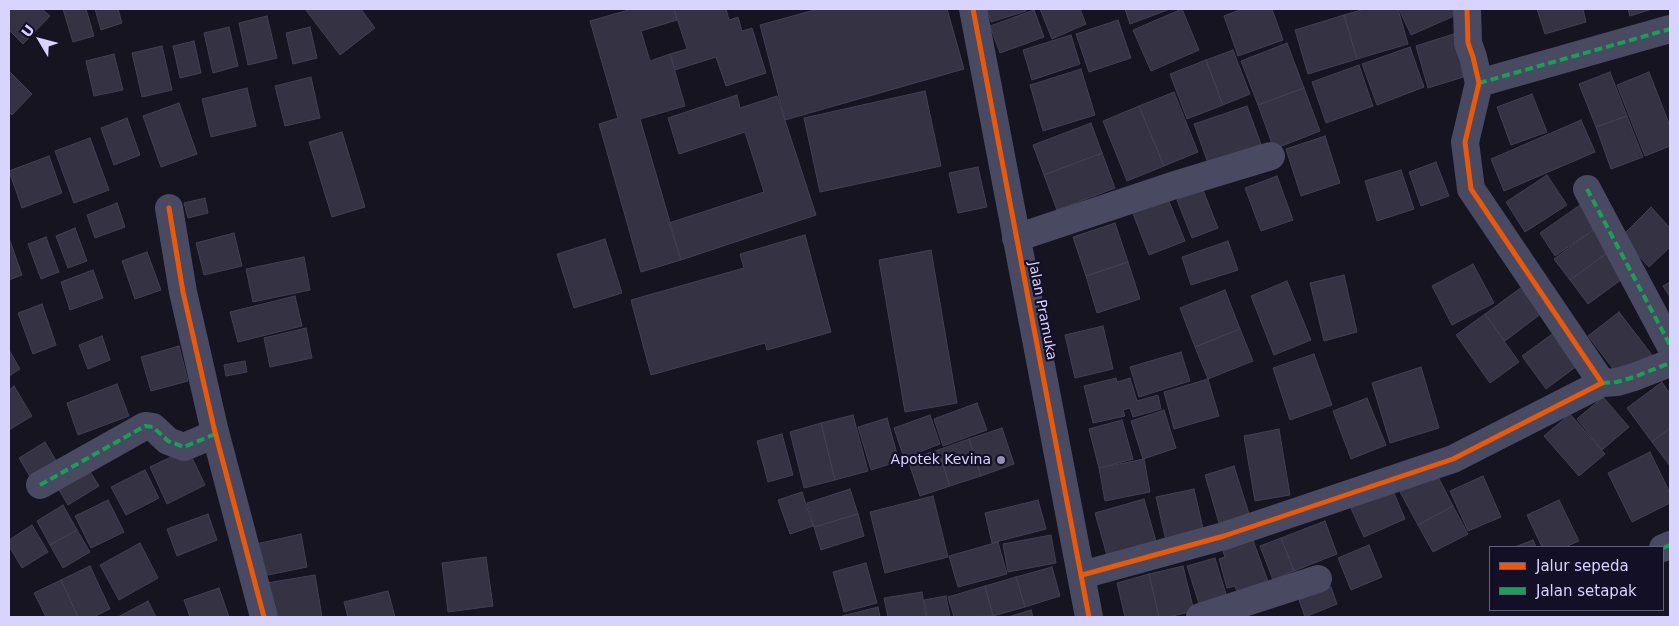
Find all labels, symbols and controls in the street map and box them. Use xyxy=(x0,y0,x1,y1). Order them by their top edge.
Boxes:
north arrow xyxy=(15,15,65,65)
text: U xyxy=(18,22,38,40)
street label: Jalan Pramuka xyxy=(1024,260,1060,362)
place label: Apotek Kevina xyxy=(891,452,991,468)
marker: Apotek Kevina xyxy=(995,454,1007,466)
legend xyxy=(1489,546,1664,611)
text: Jalur sepeda xyxy=(1536,557,1629,575)
text: Jalan setapak xyxy=(1536,582,1637,600)

